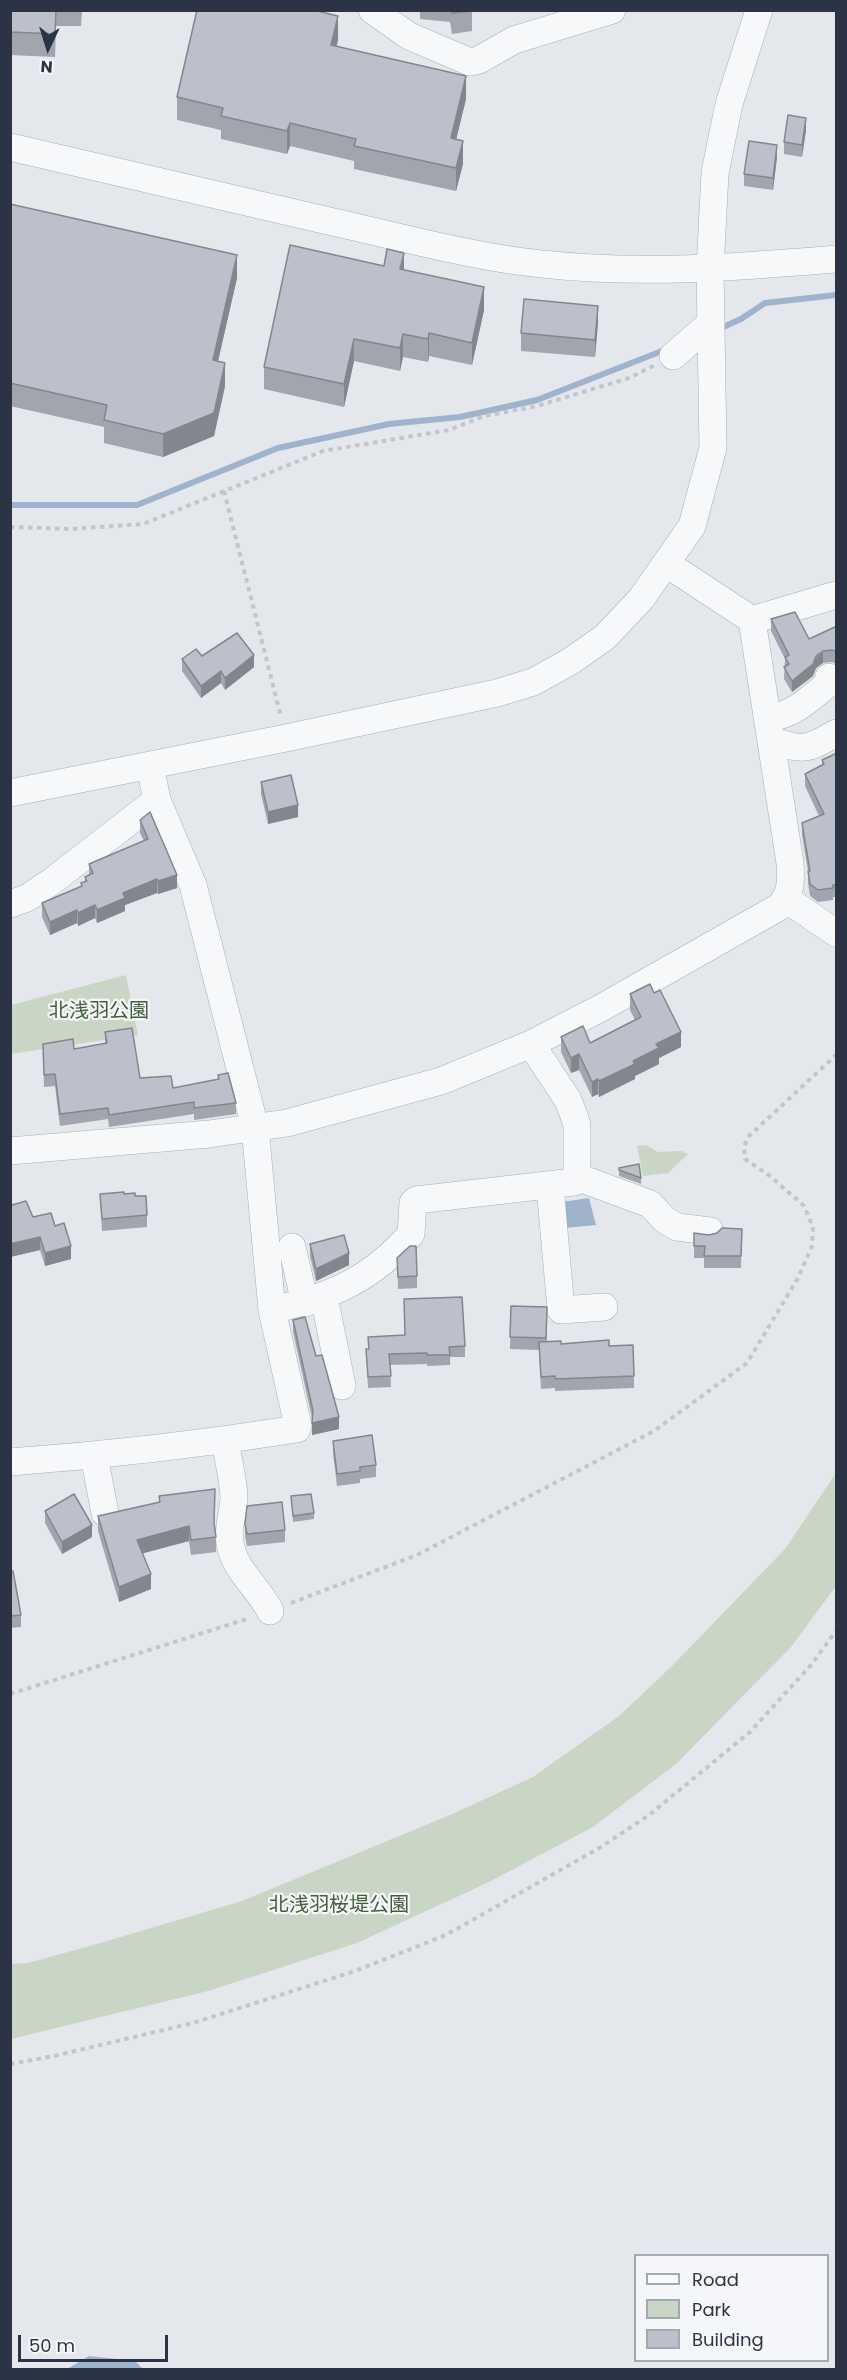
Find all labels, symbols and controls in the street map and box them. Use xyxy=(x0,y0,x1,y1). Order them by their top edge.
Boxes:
north arrow xyxy=(18,18,78,78)
text: N xyxy=(40,55,54,78)
park label: 北浅羽公園 xyxy=(49,1000,149,1024)
park label: 北浅羽桜堤公園 xyxy=(269,1894,409,1918)
legend xyxy=(634,2254,829,2362)
text: Road xyxy=(692,2267,739,2292)
text: Park xyxy=(692,2297,731,2322)
scale bar xyxy=(21,2323,171,2361)
text: Building xyxy=(692,2327,764,2352)
text: 50 m xyxy=(29,2333,75,2358)

